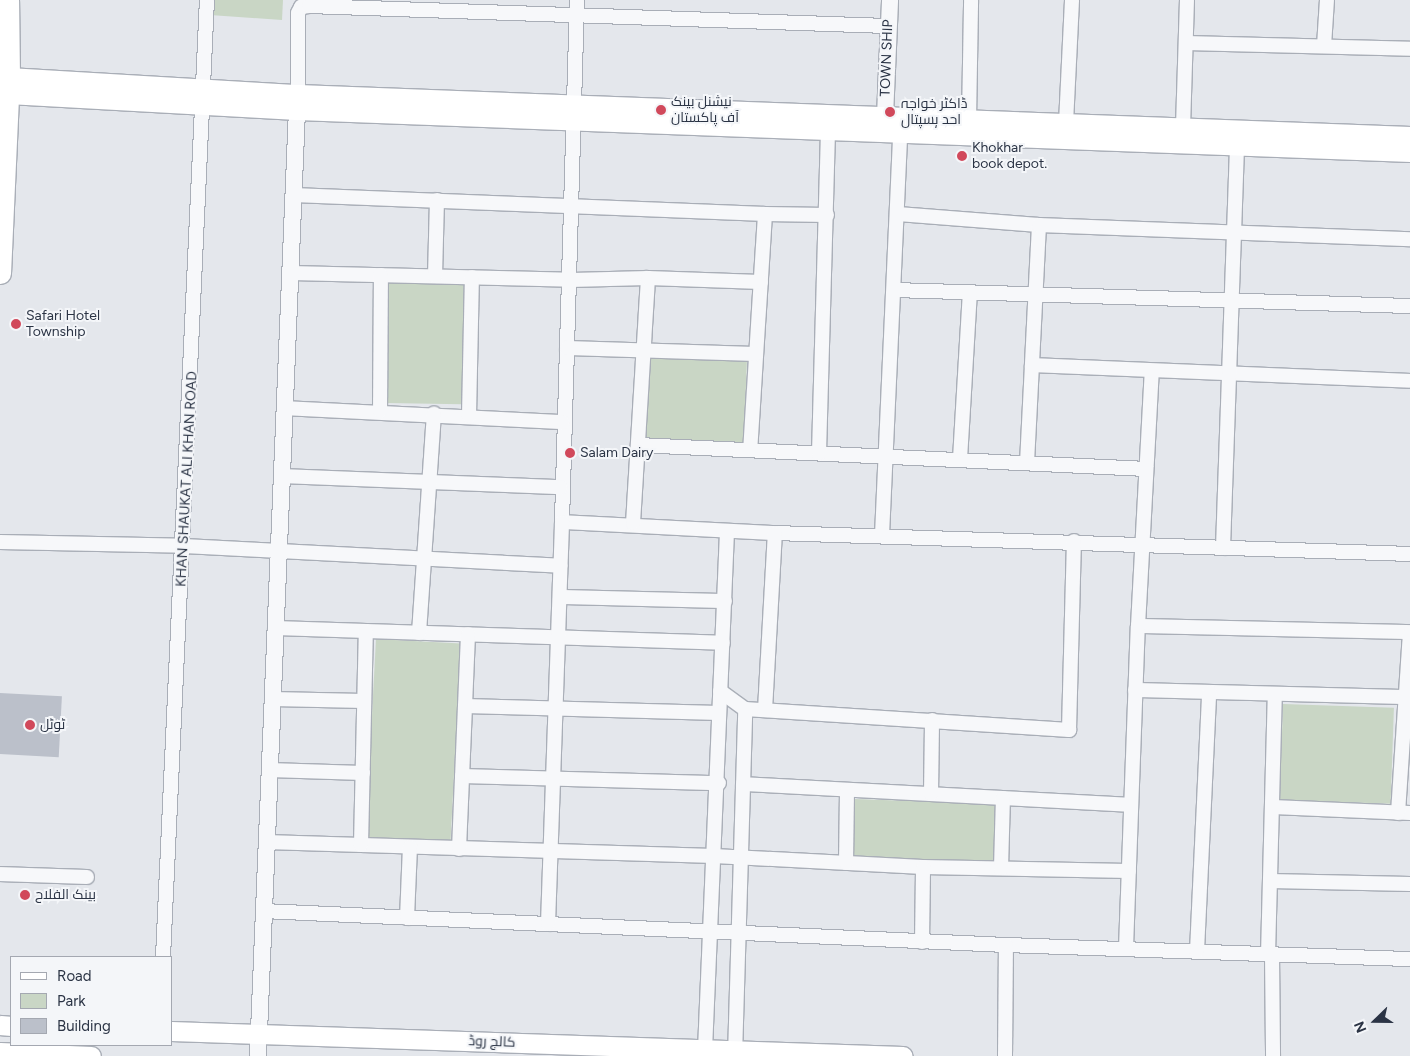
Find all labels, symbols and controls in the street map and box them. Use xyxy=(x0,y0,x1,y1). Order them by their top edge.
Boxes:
street label: TOWN SHIP xyxy=(877,19,897,97)
place label: نیشنل بینک آف پاکستان xyxy=(671,94,739,126)
place label: ڈاکٹر خواجہ احد ہسپتال xyxy=(901,96,968,128)
marker: نیشنل بینک آف پاکستان xyxy=(655,104,667,116)
marker: ڈاکٹر خواجہ احد ہسپتال xyxy=(883,105,897,119)
place label: Khokhar book depot. xyxy=(972,140,1047,172)
marker: Khokhar book depot. xyxy=(956,150,968,162)
place label: Safari Hotel Township xyxy=(26,308,100,341)
marker: Safari Hotel Township xyxy=(10,318,22,330)
street label: KHAN SHAUKAT ALI KHAN ROAD xyxy=(173,371,201,587)
place label: Salam Dairy xyxy=(580,445,653,461)
marker: Salam Dairy xyxy=(564,447,576,459)
place label: ٹوٹل xyxy=(40,717,65,733)
marker: ٹوٹل xyxy=(24,719,36,731)
place label: بینک الفلاح xyxy=(35,887,96,903)
marker: بینک الفلاح xyxy=(19,889,31,901)
legend xyxy=(10,956,172,1046)
text: Road xyxy=(57,967,92,985)
text: Park xyxy=(57,992,86,1010)
north arrow xyxy=(1350,996,1400,1046)
text: Building xyxy=(57,1017,111,1035)
text: N xyxy=(1351,1019,1371,1035)
street label: کالج روڈ xyxy=(468,1033,516,1051)

